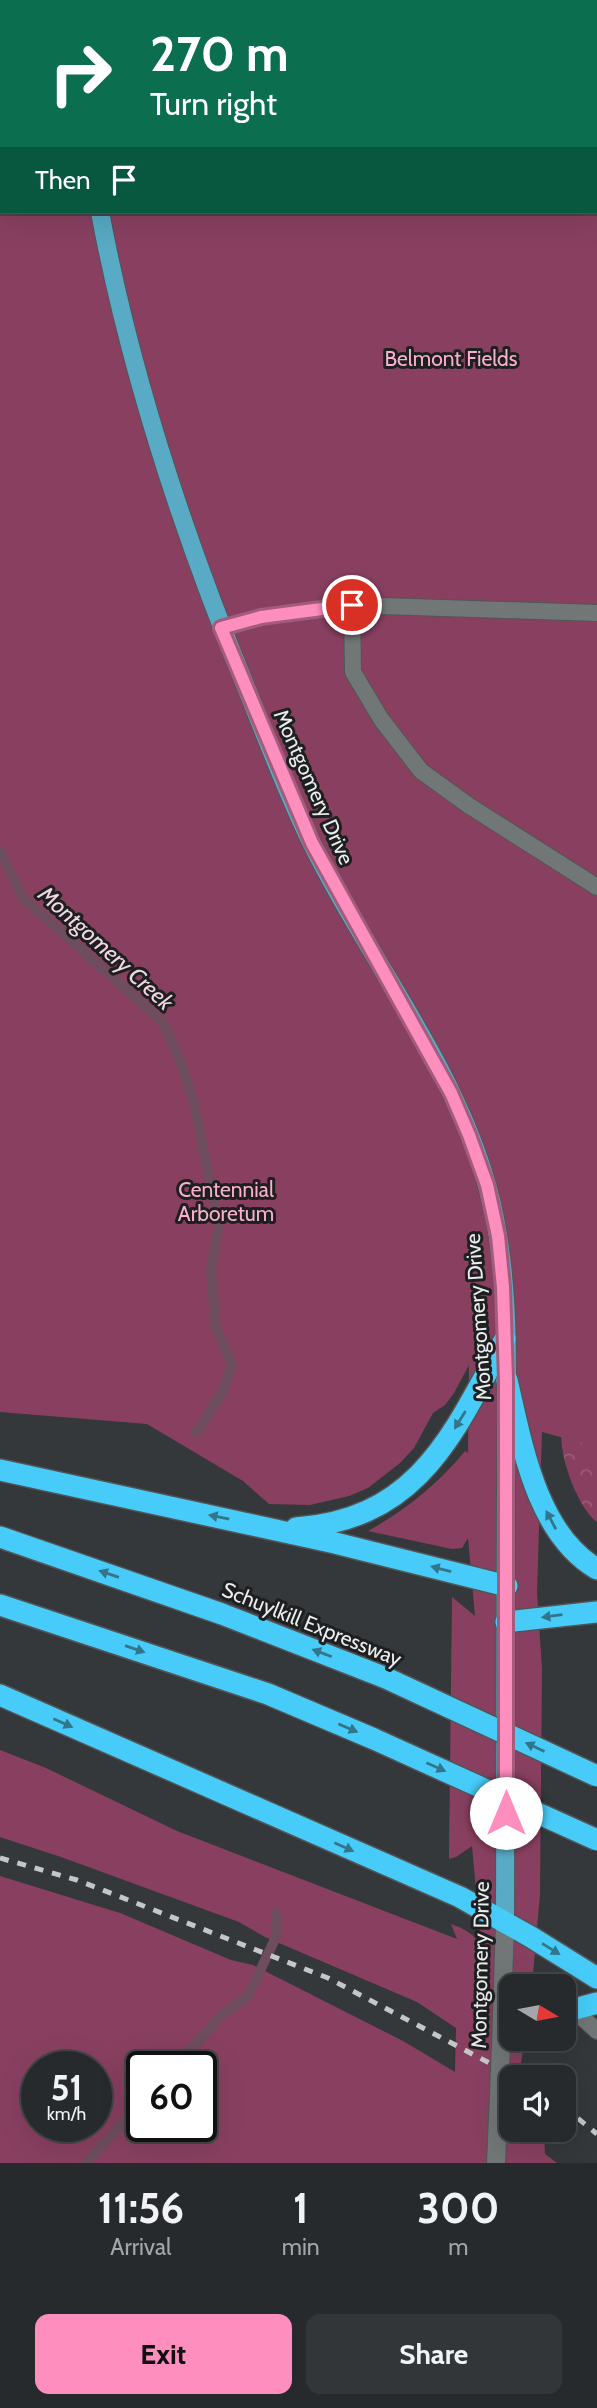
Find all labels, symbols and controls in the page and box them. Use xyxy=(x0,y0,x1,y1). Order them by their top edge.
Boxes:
text: 270 m xyxy=(150,24,289,83)
icon: right xyxy=(35,28,126,119)
text: Turn right xyxy=(150,84,277,123)
icon: arrive xyxy=(105,161,143,199)
text: Then xyxy=(35,164,91,196)
park label: Belmont Fields xyxy=(385,346,518,371)
pin xyxy=(322,575,382,635)
icon: arrive xyxy=(333,586,371,624)
street label: Montgomery Drive xyxy=(269,706,360,869)
water label: Montgomery Creek xyxy=(32,879,180,1017)
park label: Centennial Arboretum xyxy=(178,1177,274,1226)
street label: Montgomery Drive xyxy=(460,1232,496,1401)
one-way arrow xyxy=(454,1410,466,1429)
one-way arrow xyxy=(546,1510,557,1530)
one-way arrow xyxy=(208,1512,230,1523)
one-way arrow xyxy=(430,1563,451,1573)
one-way arrow xyxy=(99,1568,120,1579)
street label: Schuylkill Expressway xyxy=(219,1577,406,1672)
one-way arrow xyxy=(540,1610,562,1621)
one-way arrow xyxy=(124,1644,145,1655)
one-way arrow xyxy=(312,1648,333,1659)
one-way arrow xyxy=(52,1718,73,1729)
one-way arrow xyxy=(338,1722,358,1734)
one-way arrow xyxy=(525,1741,545,1753)
one-way arrow xyxy=(426,1761,446,1773)
position arrow xyxy=(469,1776,543,1850)
one-way arrow xyxy=(333,1842,354,1853)
street label: Montgomery Drive xyxy=(466,1881,494,2049)
one-way arrow xyxy=(542,1943,561,1956)
north arrow xyxy=(499,1974,576,2051)
map controls xyxy=(499,1974,576,2142)
speed limit sign: 60 xyxy=(126,2051,217,2142)
button: sound xyxy=(499,2065,576,2142)
text: 51 xyxy=(51,2066,82,2109)
text: km/h xyxy=(47,2103,86,2125)
text: 11:56 xyxy=(98,2182,184,2234)
text: 1 xyxy=(293,2182,309,2234)
text: 300 xyxy=(417,2182,499,2234)
text: Arrival xyxy=(110,2233,172,2261)
text: min xyxy=(282,2233,320,2261)
text: m xyxy=(448,2233,468,2261)
button: Exit xyxy=(35,2314,292,2394)
button: Share xyxy=(306,2314,562,2394)

